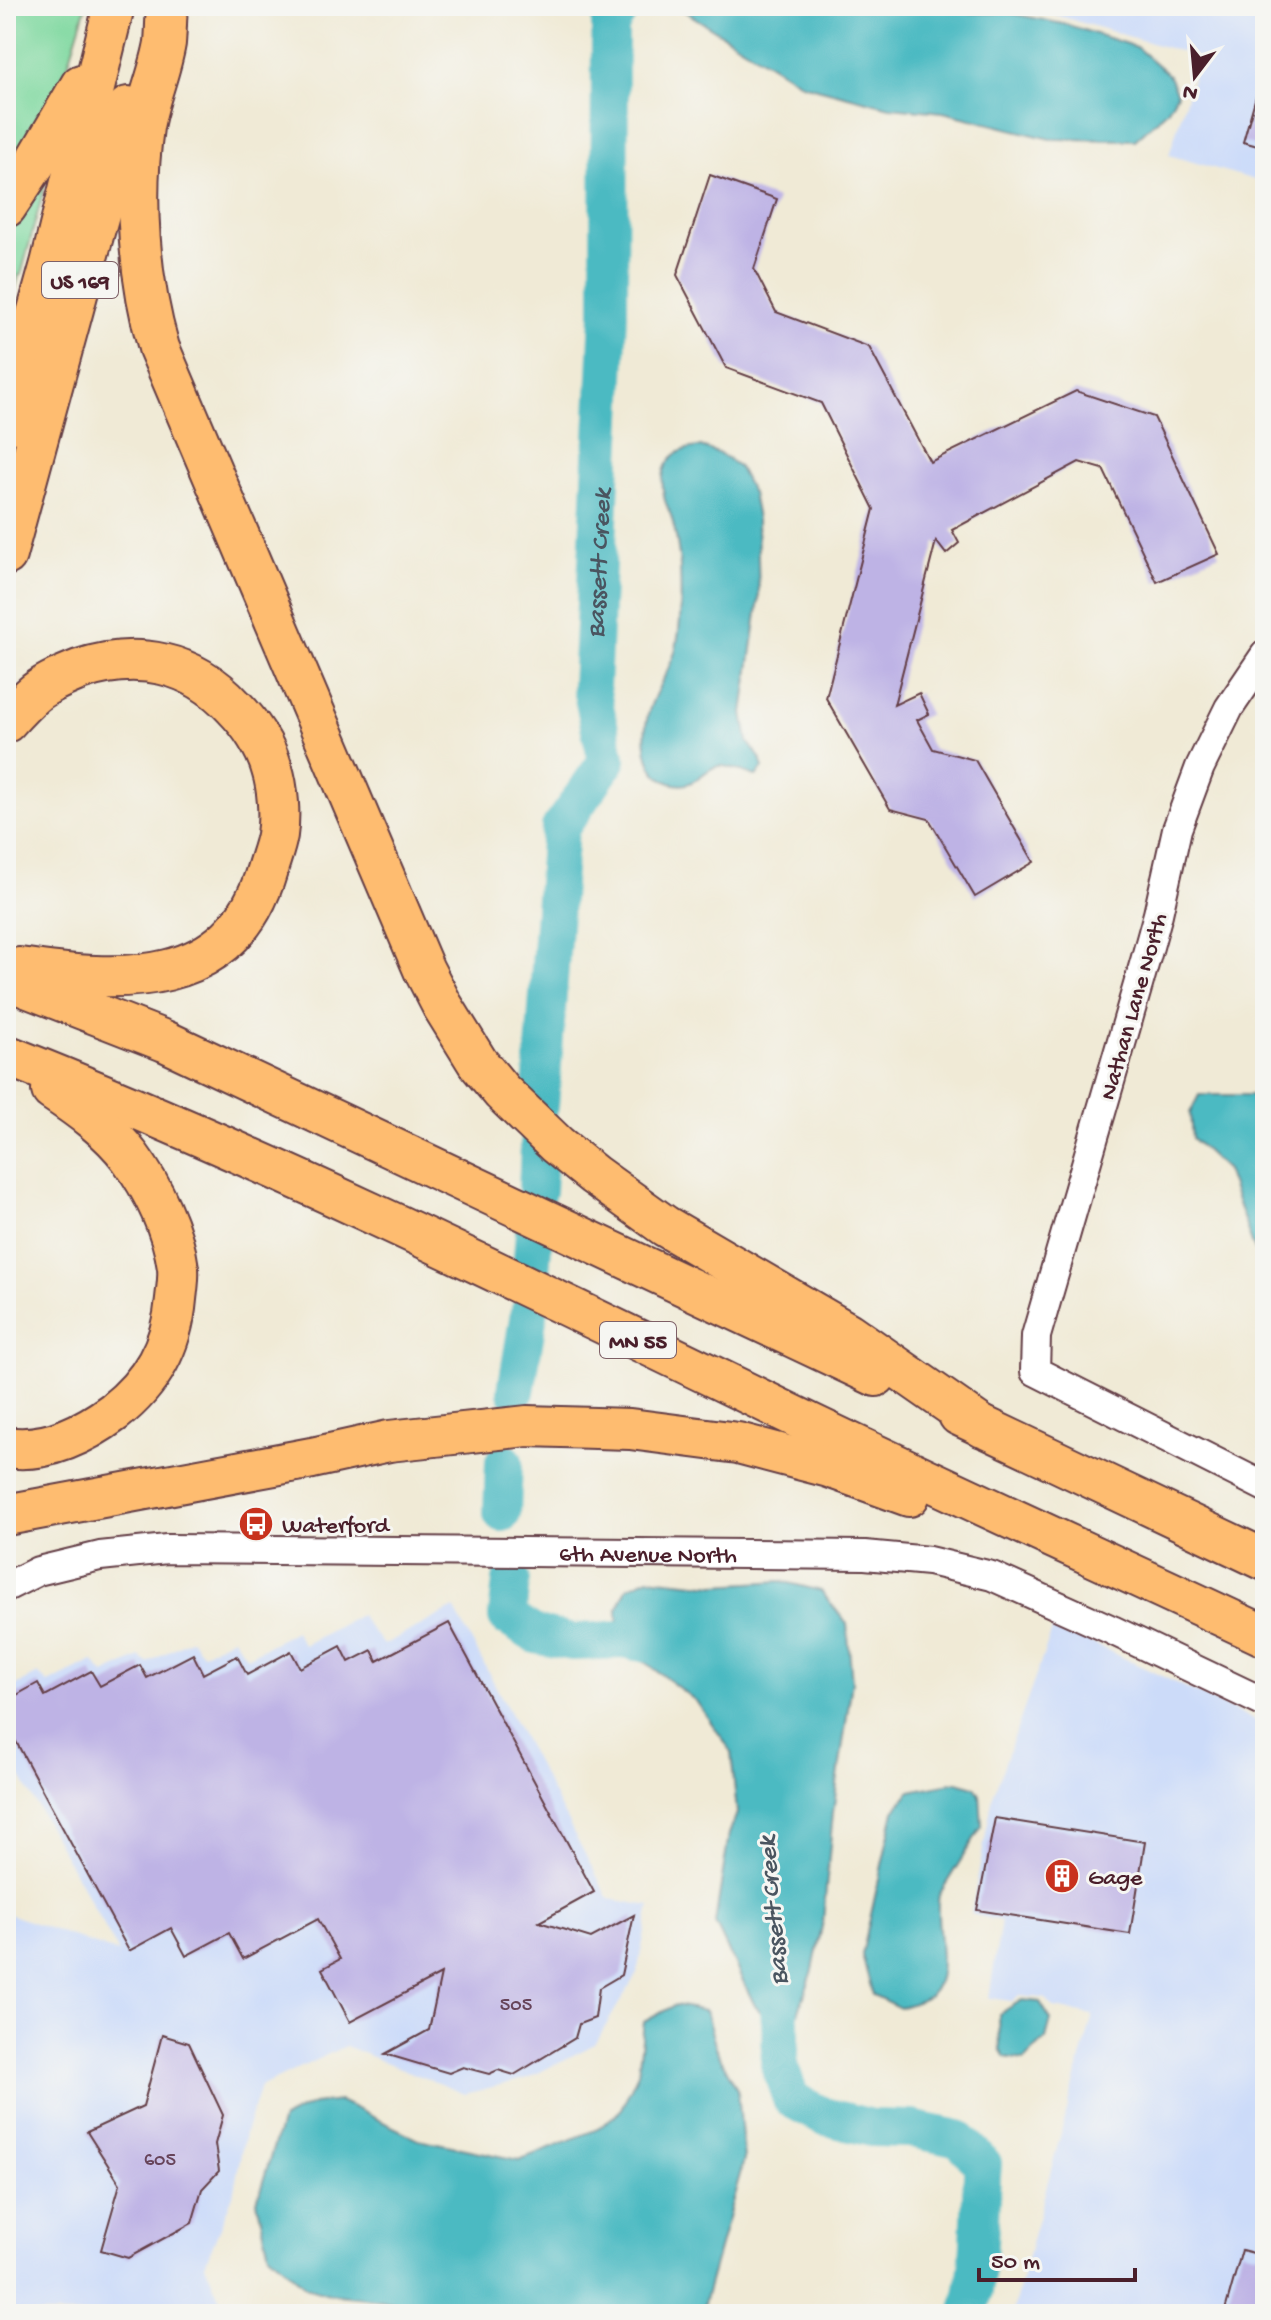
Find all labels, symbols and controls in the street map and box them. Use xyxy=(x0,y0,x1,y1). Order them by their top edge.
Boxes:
north arrow xyxy=(1155,36,1235,116)
text: N xyxy=(1180,77,1201,106)
road number: US 169 xyxy=(42,262,118,298)
water label: Bassett Creek xyxy=(582,486,621,639)
street label: Nathan Lane North xyxy=(1095,910,1176,1104)
road number: MN 55 xyxy=(600,1322,676,1358)
bus stop icon: Waterford xyxy=(237,1505,275,1543)
place label: Waterford xyxy=(282,1513,391,1542)
street label: 6th Avenue North xyxy=(559,1541,737,1572)
water label: Bassett Creek xyxy=(753,1832,797,1986)
building icon: Gage xyxy=(1043,1857,1081,1895)
place label: Gage xyxy=(1088,1865,1143,1894)
house number: 505 xyxy=(500,1995,532,2018)
house number: 605 xyxy=(144,2150,176,2173)
scale bar xyxy=(979,2232,1135,2282)
text: 50 m xyxy=(991,2249,1040,2278)

